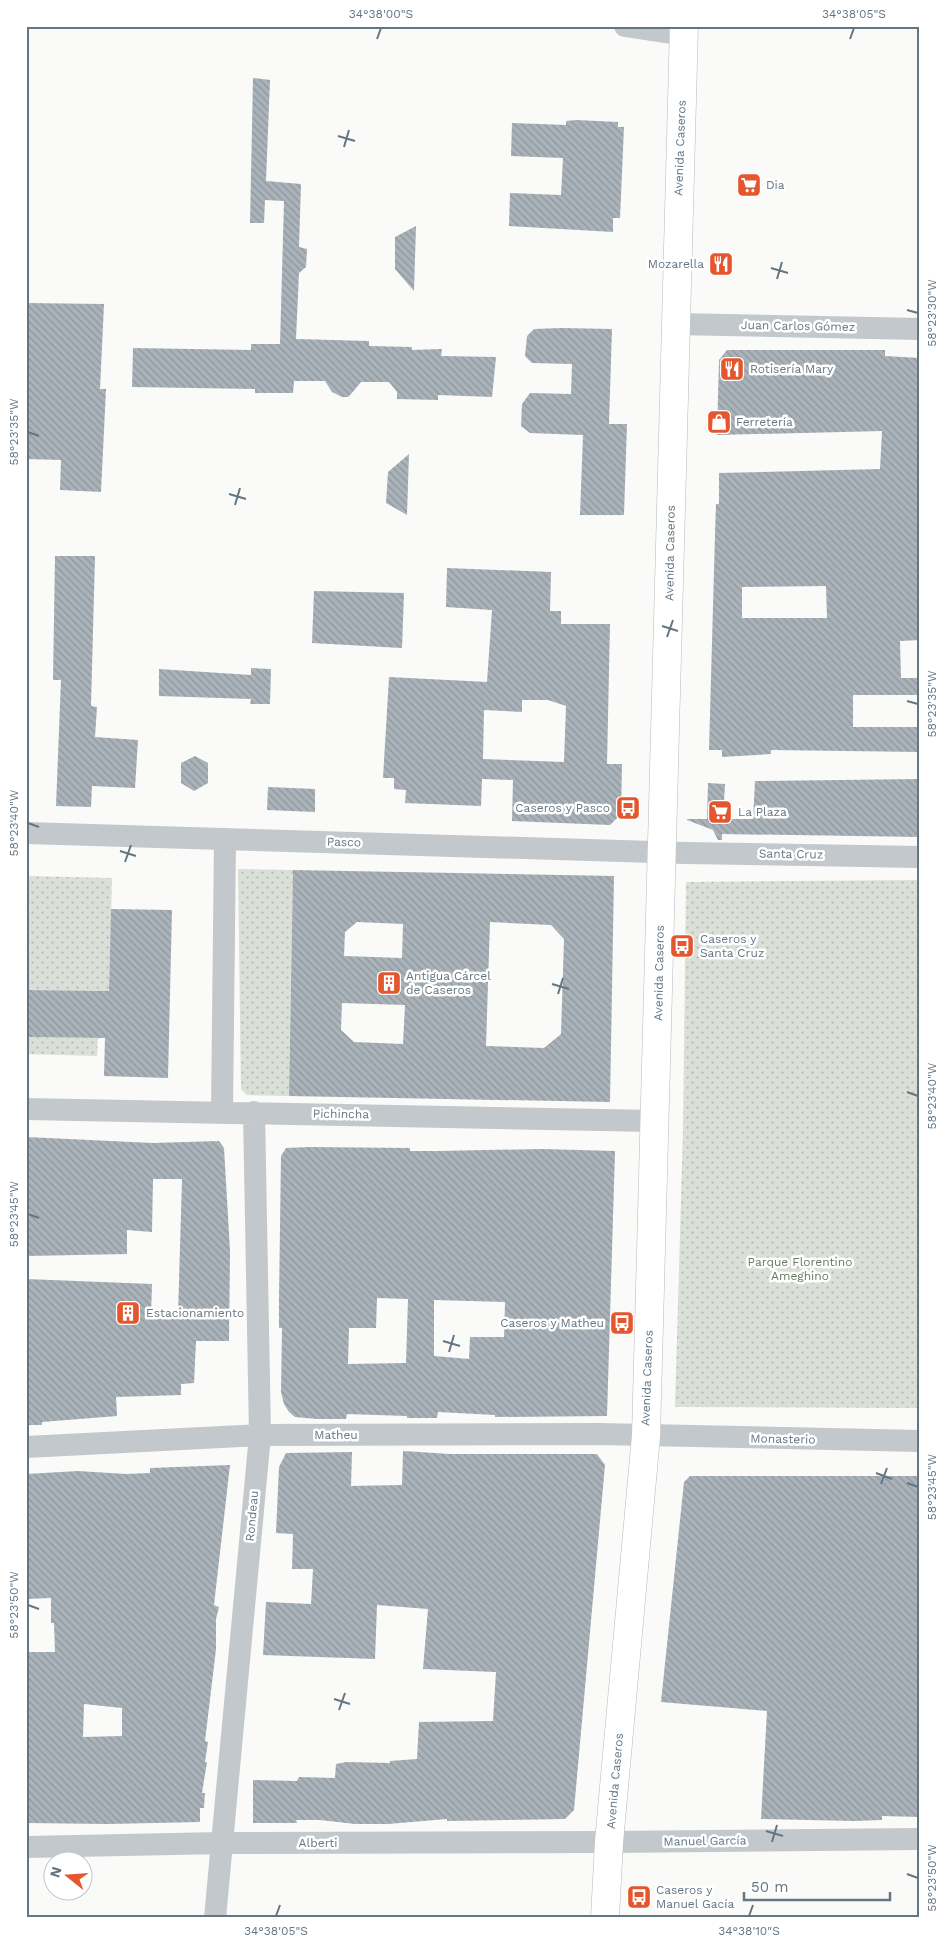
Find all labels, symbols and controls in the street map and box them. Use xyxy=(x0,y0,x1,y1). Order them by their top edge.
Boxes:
text: 34°38'00"S xyxy=(349,7,413,21)
text: 34°38'05"S xyxy=(822,7,886,21)
street label: Avenida Caseros xyxy=(671,100,689,196)
supermarket icon: Dia xyxy=(736,172,762,198)
place label: Dia xyxy=(766,178,785,192)
restaurant icon: Mozarella xyxy=(708,251,734,277)
place label: Mozarella xyxy=(648,257,704,271)
text: 58°23'30"W xyxy=(925,279,939,347)
street label: Juan Carlos Gómez xyxy=(741,318,855,334)
restaurant icon: Rotisería Mary xyxy=(719,356,745,382)
place label: Rotisería Mary xyxy=(750,362,834,376)
text: 58°23'35"W xyxy=(7,398,21,466)
shop icon: Ferretería xyxy=(706,409,732,435)
place label: Ferretería xyxy=(736,415,793,429)
street label: Avenida Caseros xyxy=(662,505,678,601)
text: 58°23'35"W xyxy=(925,670,939,738)
text: 58°23'40"W xyxy=(7,789,21,856)
bus stop icon: Caseros y Pasco xyxy=(615,795,641,821)
supermarket icon: La Plaza xyxy=(707,799,733,825)
place label: Caseros y Pasco xyxy=(515,801,610,815)
place label: La Plaza xyxy=(738,805,787,819)
street label: Pasco xyxy=(327,834,361,850)
street label: Santa Cruz xyxy=(759,846,823,862)
street label: Avenida Caseros xyxy=(651,925,667,1021)
place label: Caseros y Santa Cruz xyxy=(700,932,764,960)
bus stop icon: Caseros y Santa Cruz xyxy=(669,933,695,959)
place label: Antigua Cárcel de Caseros xyxy=(406,969,491,997)
building icon: Antigua Cárcel de Caseros xyxy=(376,970,402,996)
text: 58°23'40"W xyxy=(925,1062,939,1129)
street label: Pichincha xyxy=(313,1107,369,1121)
text: 58°23'45"W xyxy=(7,1180,21,1247)
park label: Parque Florentino Ameghino xyxy=(748,1255,852,1283)
building icon: Estacionamiento xyxy=(115,1300,141,1326)
place label: Estacionamiento xyxy=(146,1306,244,1320)
bus stop icon: Caseros y Matheu xyxy=(609,1310,635,1336)
place label: Caseros y Matheu xyxy=(500,1316,604,1330)
street label: Avenida Caseros xyxy=(638,1330,656,1426)
street label: Matheu xyxy=(314,1428,358,1442)
street label: Monasterio xyxy=(750,1431,816,1447)
text: 58°23'45"W xyxy=(925,1453,939,1520)
street label: Rondeau xyxy=(243,1490,261,1542)
text: 58°23'50"W xyxy=(7,1571,21,1639)
street label: Avenida Caseros xyxy=(604,1733,626,1829)
street label: Manuel García xyxy=(663,1833,747,1849)
street label: Alberti xyxy=(299,1836,337,1850)
text: 58°23'50"W xyxy=(925,1844,939,1912)
north arrow xyxy=(42,1852,92,1902)
text: N xyxy=(46,1865,65,1879)
scale bar xyxy=(744,1869,890,1901)
text: 50 m xyxy=(751,1878,788,1896)
place label: Caseros y Manuel Gacía xyxy=(656,1883,734,1911)
bus stop icon: Caseros y Manuel Gacía xyxy=(626,1884,652,1910)
text: 34°38'05"S xyxy=(244,1924,308,1938)
text: 34°38'10"S xyxy=(718,1924,780,1938)

